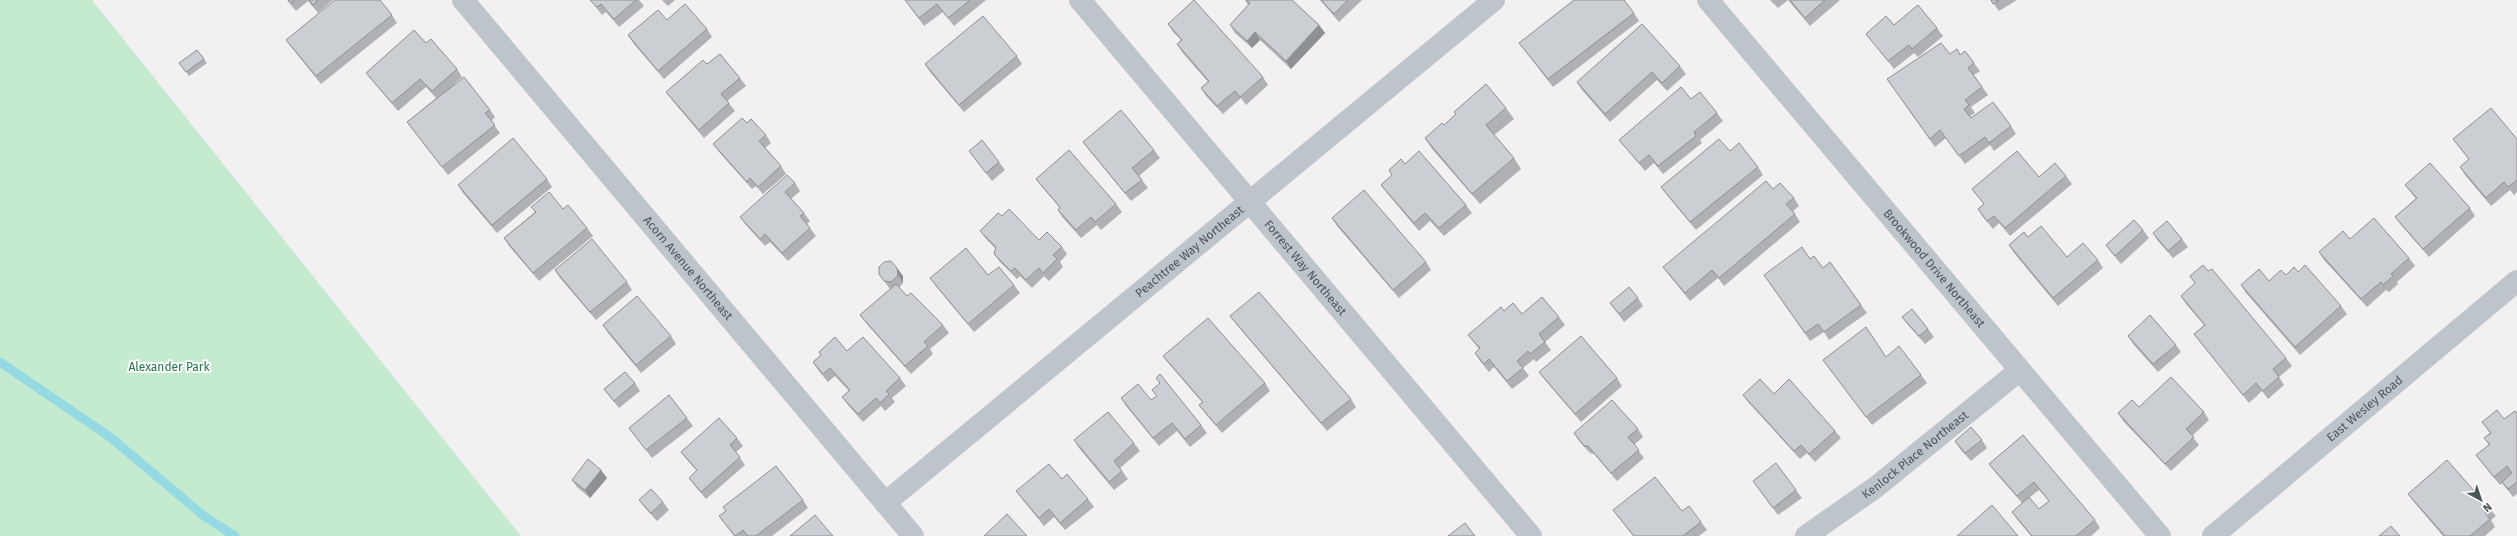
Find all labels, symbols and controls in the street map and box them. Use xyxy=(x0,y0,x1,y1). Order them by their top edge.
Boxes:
street label: Peachtree Way Northeast xyxy=(1133,202,1247,300)
street label: Brookwood Drive Northeast xyxy=(1881,206,1988,331)
street label: Acorn Avenue Northeast xyxy=(640,213,736,323)
street label: Forrest Way Northeast xyxy=(1261,217,1350,319)
park label: Alexander Park xyxy=(128,360,210,374)
street label: East Wesley Road xyxy=(2324,373,2405,445)
street label: Kenlock Place Northeast xyxy=(1859,408,1971,502)
north arrow xyxy=(2461,480,2501,520)
text: N xyxy=(2480,500,2494,515)

